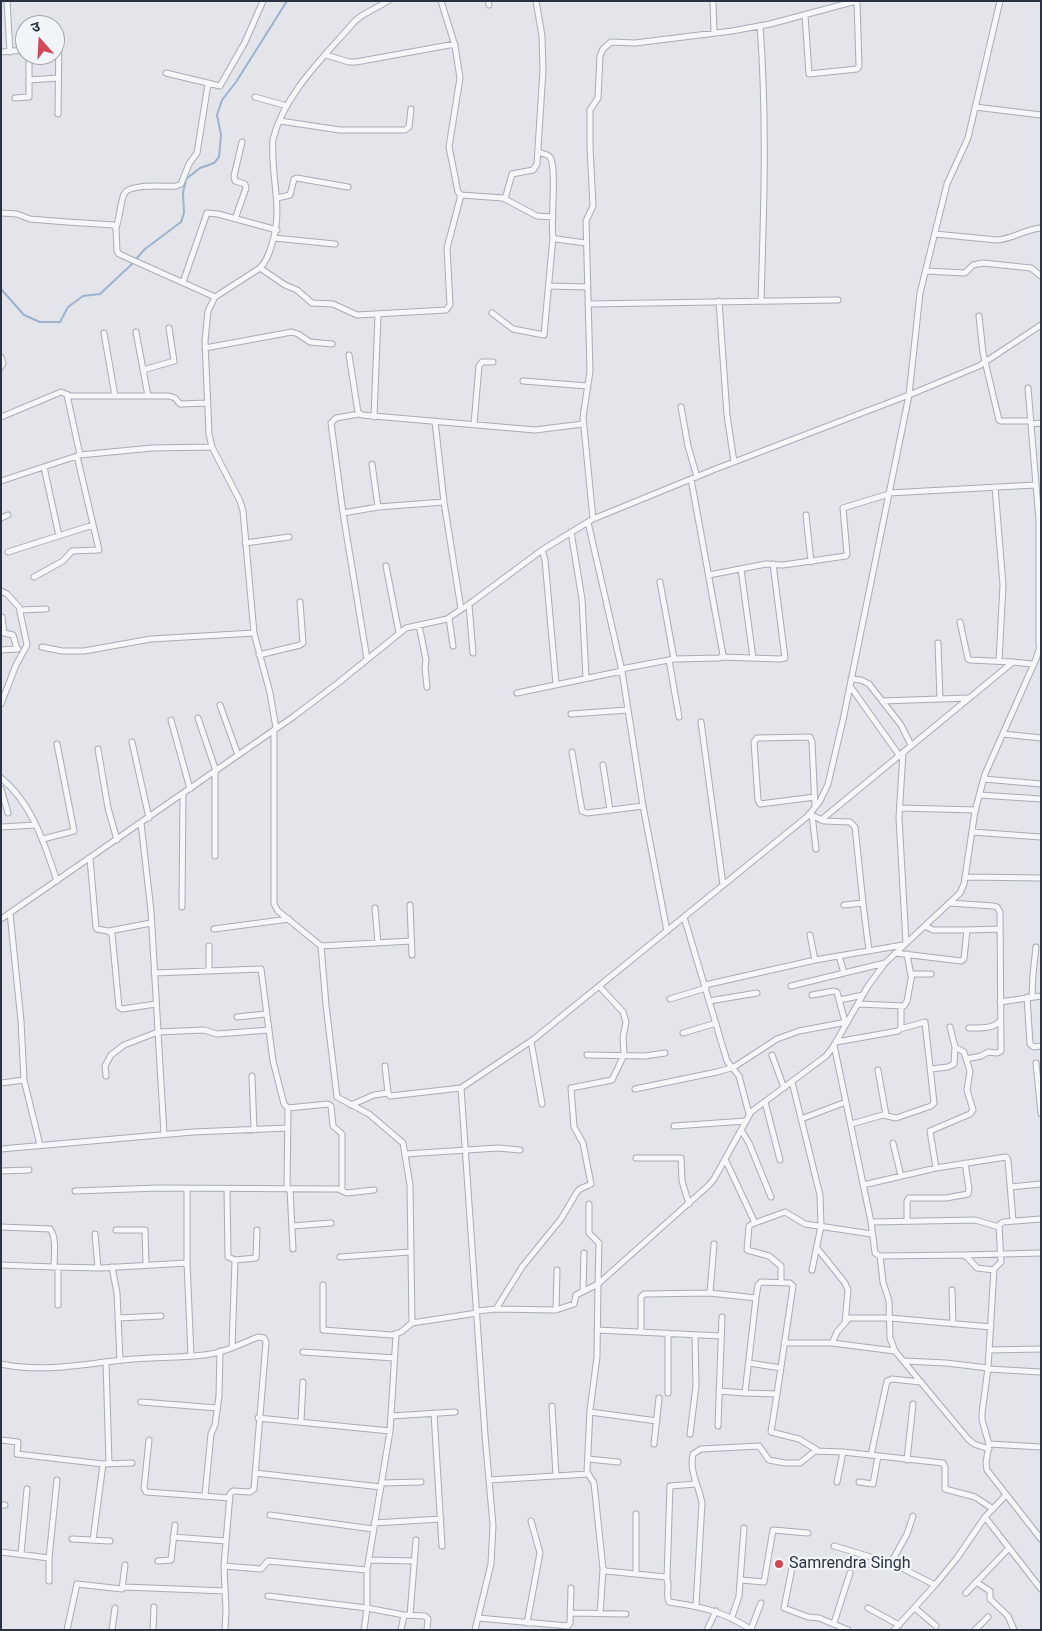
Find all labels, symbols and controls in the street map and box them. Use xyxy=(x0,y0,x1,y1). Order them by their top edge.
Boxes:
north arrow xyxy=(15,15,65,65)
text: उ xyxy=(29,18,42,36)
place label: Samrendra Singh xyxy=(789,1554,911,1574)
marker: Samrendra Singh xyxy=(773,1558,785,1570)

